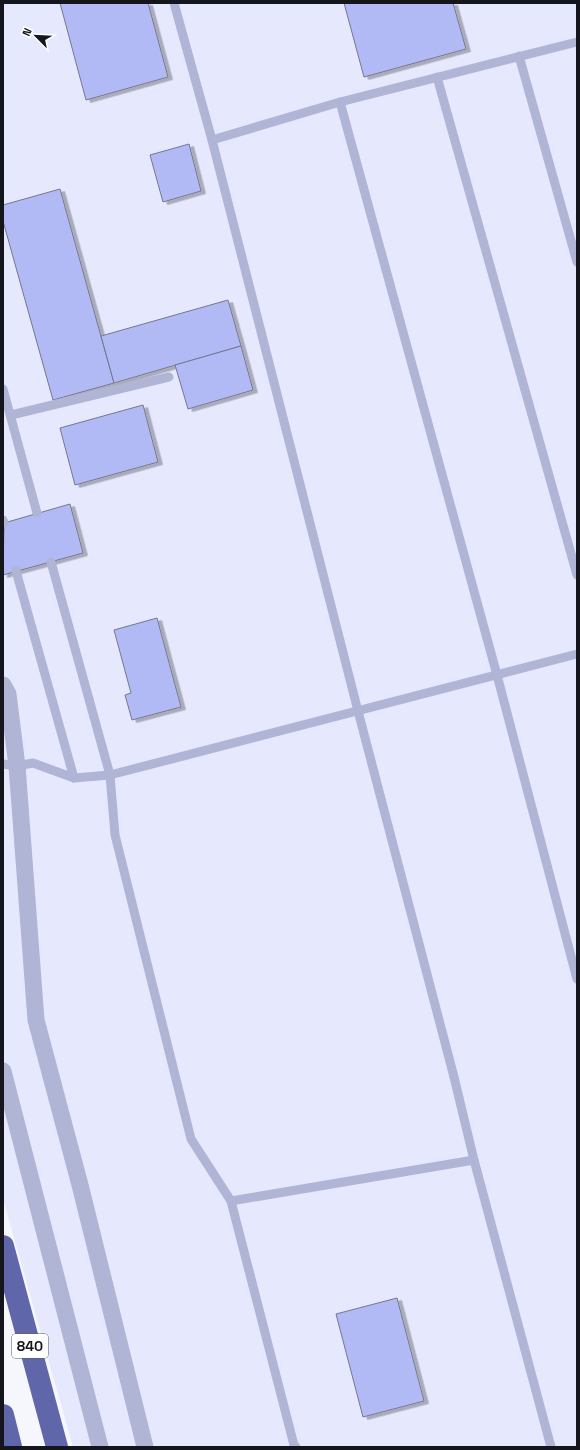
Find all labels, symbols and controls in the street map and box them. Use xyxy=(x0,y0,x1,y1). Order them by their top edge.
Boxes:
north arrow xyxy=(16,16,56,56)
text: N xyxy=(19,26,35,38)
road number: 840 xyxy=(12,1334,48,1358)

